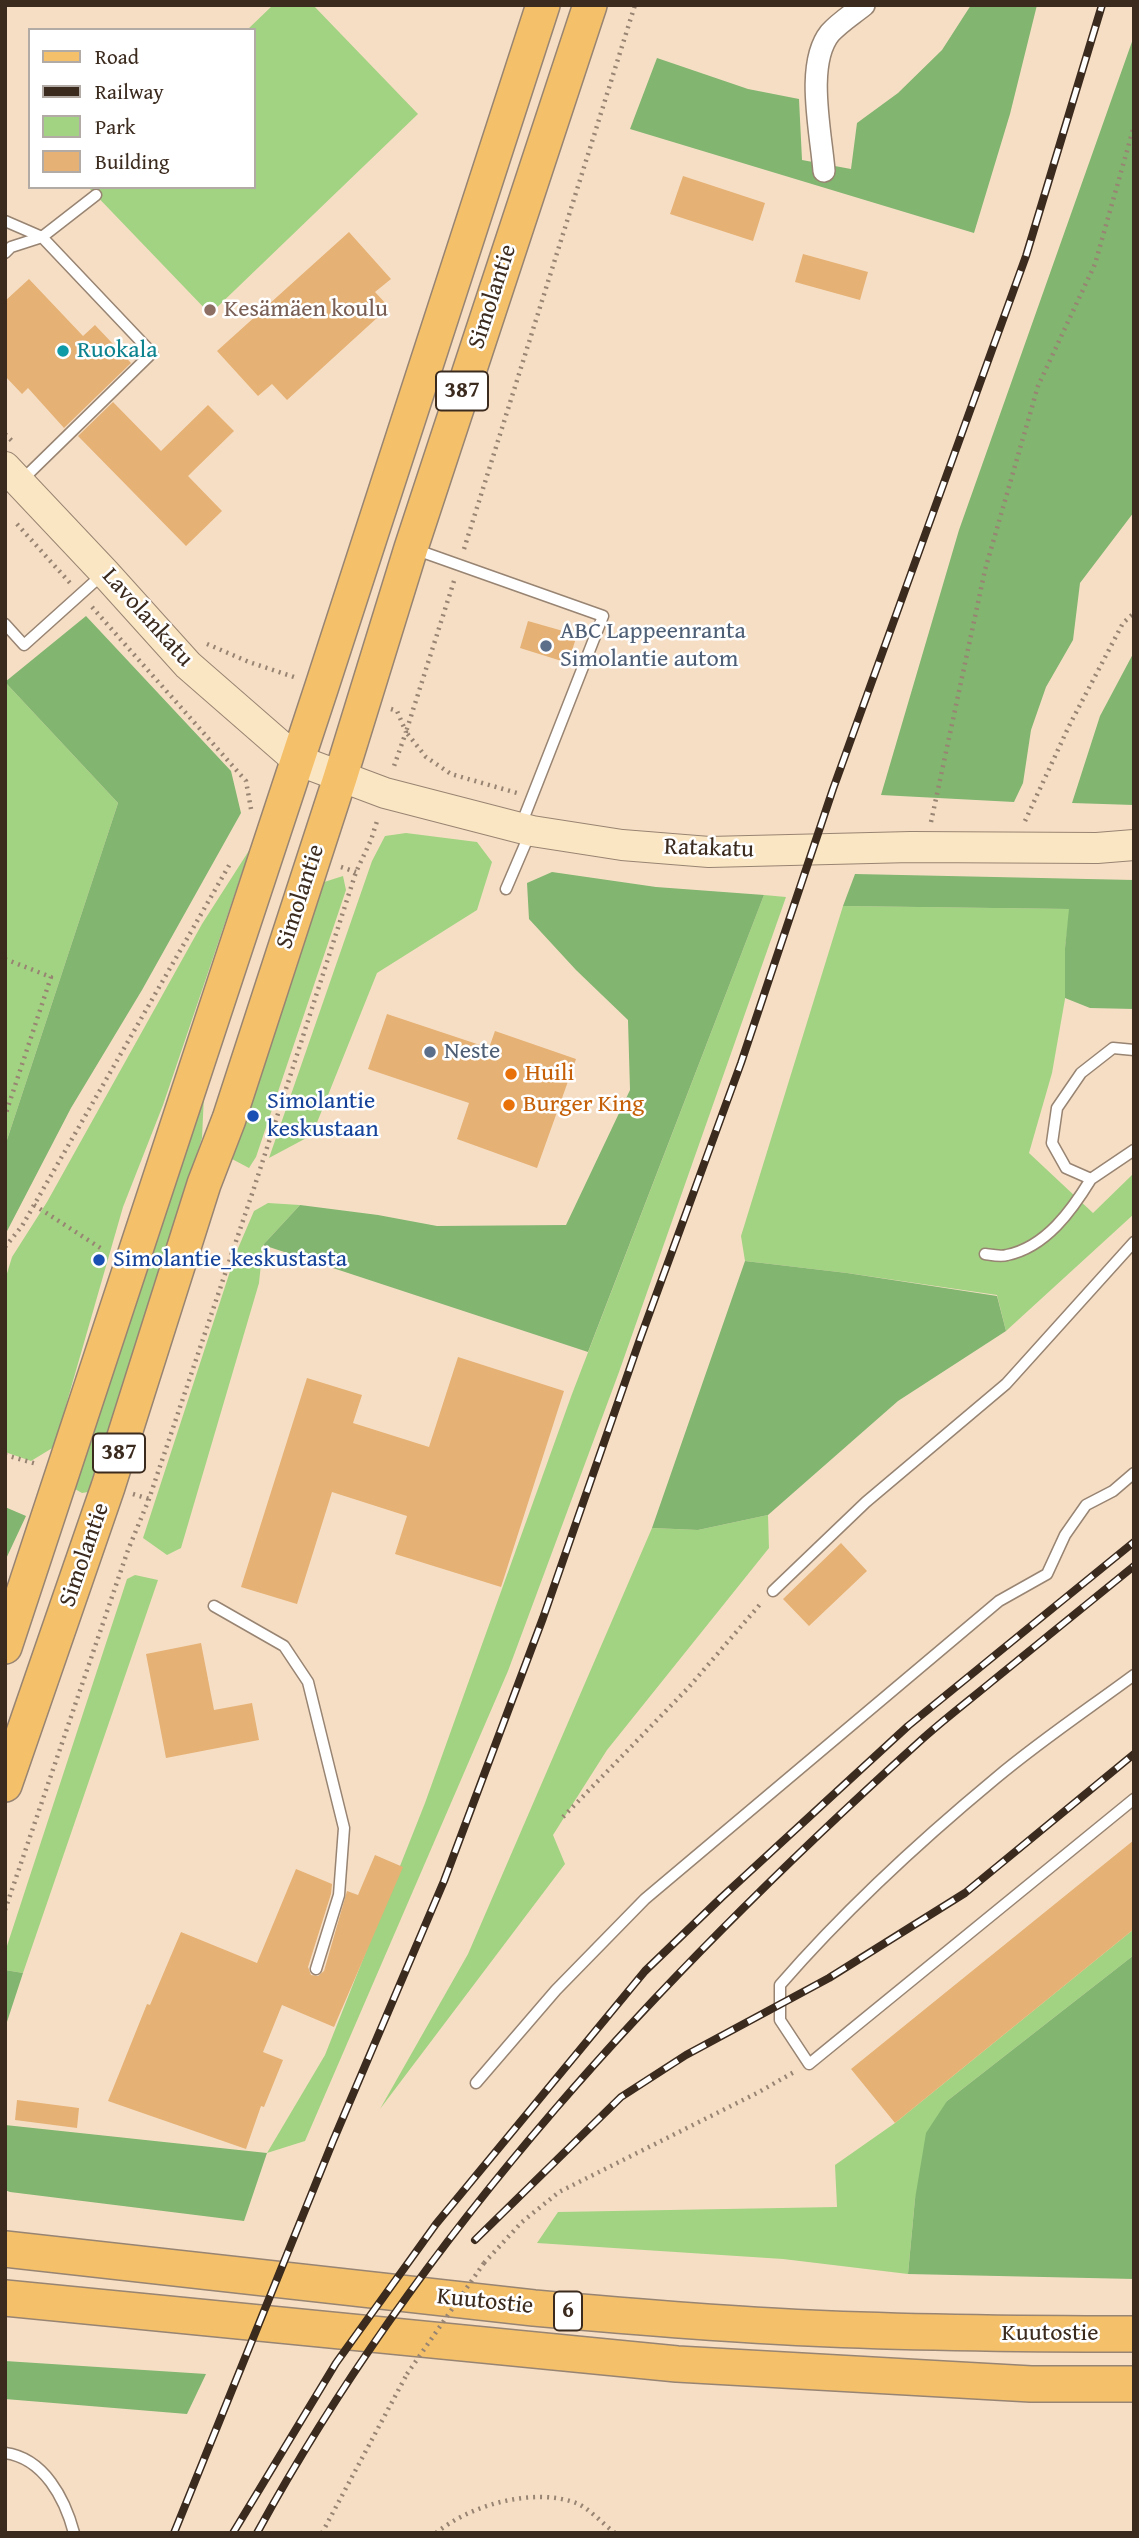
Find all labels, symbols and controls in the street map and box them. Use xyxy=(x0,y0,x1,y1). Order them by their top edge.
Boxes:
legend xyxy=(28,28,256,189)
text: Road xyxy=(95,41,139,72)
text: Railway xyxy=(95,76,164,107)
text: Park xyxy=(95,111,136,142)
text: Building xyxy=(95,146,169,177)
street label: Simolantie xyxy=(463,241,523,353)
place label: Kesämäen koulu xyxy=(224,296,388,324)
marker: Kesämäen koulu xyxy=(202,302,218,318)
place label: Ruokala xyxy=(77,337,158,365)
marker: Ruokala xyxy=(55,343,71,359)
road number: 387 xyxy=(436,372,488,410)
street label: Lavolankatu xyxy=(95,563,199,673)
place label: ABC Lappeenranta Simolantie autom xyxy=(560,618,746,674)
marker: ABC Lappeenranta Simolantie autom xyxy=(538,638,554,654)
street label: Ratakatu xyxy=(664,833,754,865)
street label: Simolantie xyxy=(271,841,331,953)
place label: Neste xyxy=(444,1038,500,1066)
marker: Neste xyxy=(422,1044,438,1060)
place label: Huili xyxy=(525,1060,574,1088)
marker: Huili xyxy=(503,1066,519,1082)
place label: Simolantie keskustaan xyxy=(267,1088,379,1144)
place label: Burger King xyxy=(523,1091,644,1119)
marker: Burger King xyxy=(501,1097,517,1113)
marker: Simolantie keskustaan xyxy=(245,1108,261,1124)
place label: Simolantie_keskustasta xyxy=(113,1246,347,1274)
marker: Simolantie_keskustasta xyxy=(91,1252,107,1268)
road number: 387 xyxy=(93,1434,145,1472)
street label: Simolantie xyxy=(54,1499,116,1611)
street label: Kuutostie xyxy=(435,2283,535,2321)
road number: 6 xyxy=(554,2292,582,2330)
street label: Kuutostie xyxy=(1002,2320,1098,2348)

